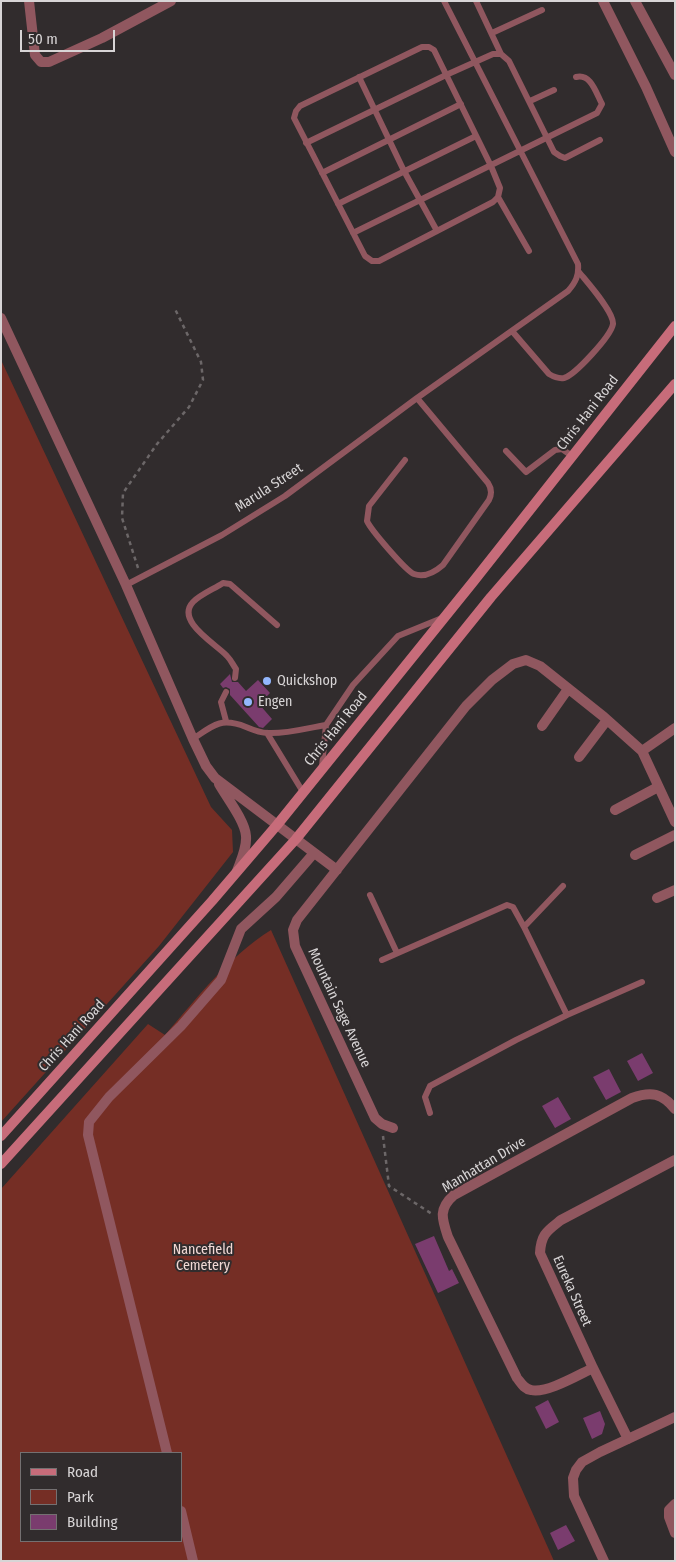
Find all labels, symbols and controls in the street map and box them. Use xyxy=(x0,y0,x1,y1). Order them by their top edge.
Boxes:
scale bar xyxy=(22,20,118,52)
text: 50 m xyxy=(28,30,58,48)
street label: Chris Hani Road xyxy=(553,372,623,454)
street label: Marula Street xyxy=(232,460,306,516)
place label: Quickshop xyxy=(277,673,337,689)
marker: Quickshop xyxy=(261,675,273,687)
street label: Chris Hani Road xyxy=(301,689,371,769)
place label: Engen xyxy=(258,694,292,710)
marker: Engen xyxy=(242,696,254,708)
street label: Mountain Sage Avenue xyxy=(304,946,374,1070)
street label: Chris Hani Road xyxy=(35,997,109,1075)
street label: Manhattan Drive xyxy=(439,1133,529,1197)
park label: Nancefield Cemetery xyxy=(173,1242,233,1274)
street label: Eureka Street xyxy=(549,1253,595,1329)
legend xyxy=(20,1452,182,1542)
text: Road xyxy=(67,1463,98,1481)
text: Park xyxy=(67,1488,94,1506)
text: Building xyxy=(67,1513,118,1531)

